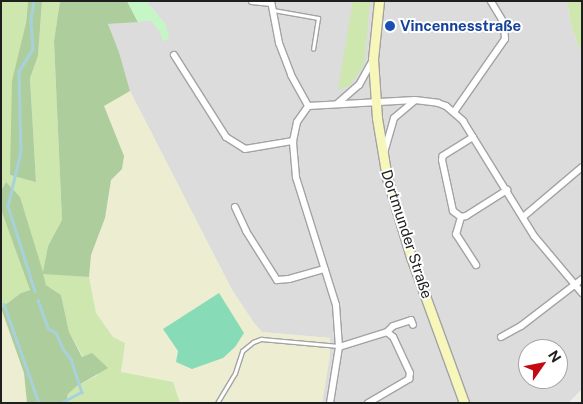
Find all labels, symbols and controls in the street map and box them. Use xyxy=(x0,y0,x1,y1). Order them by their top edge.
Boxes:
place label: Vincennesstraße xyxy=(400,17,521,35)
marker: Vincennesstraße xyxy=(384,20,396,32)
street label: Dortmunder Straße xyxy=(378,167,436,301)
north arrow xyxy=(518,339,568,389)
text: N xyxy=(545,347,564,365)

